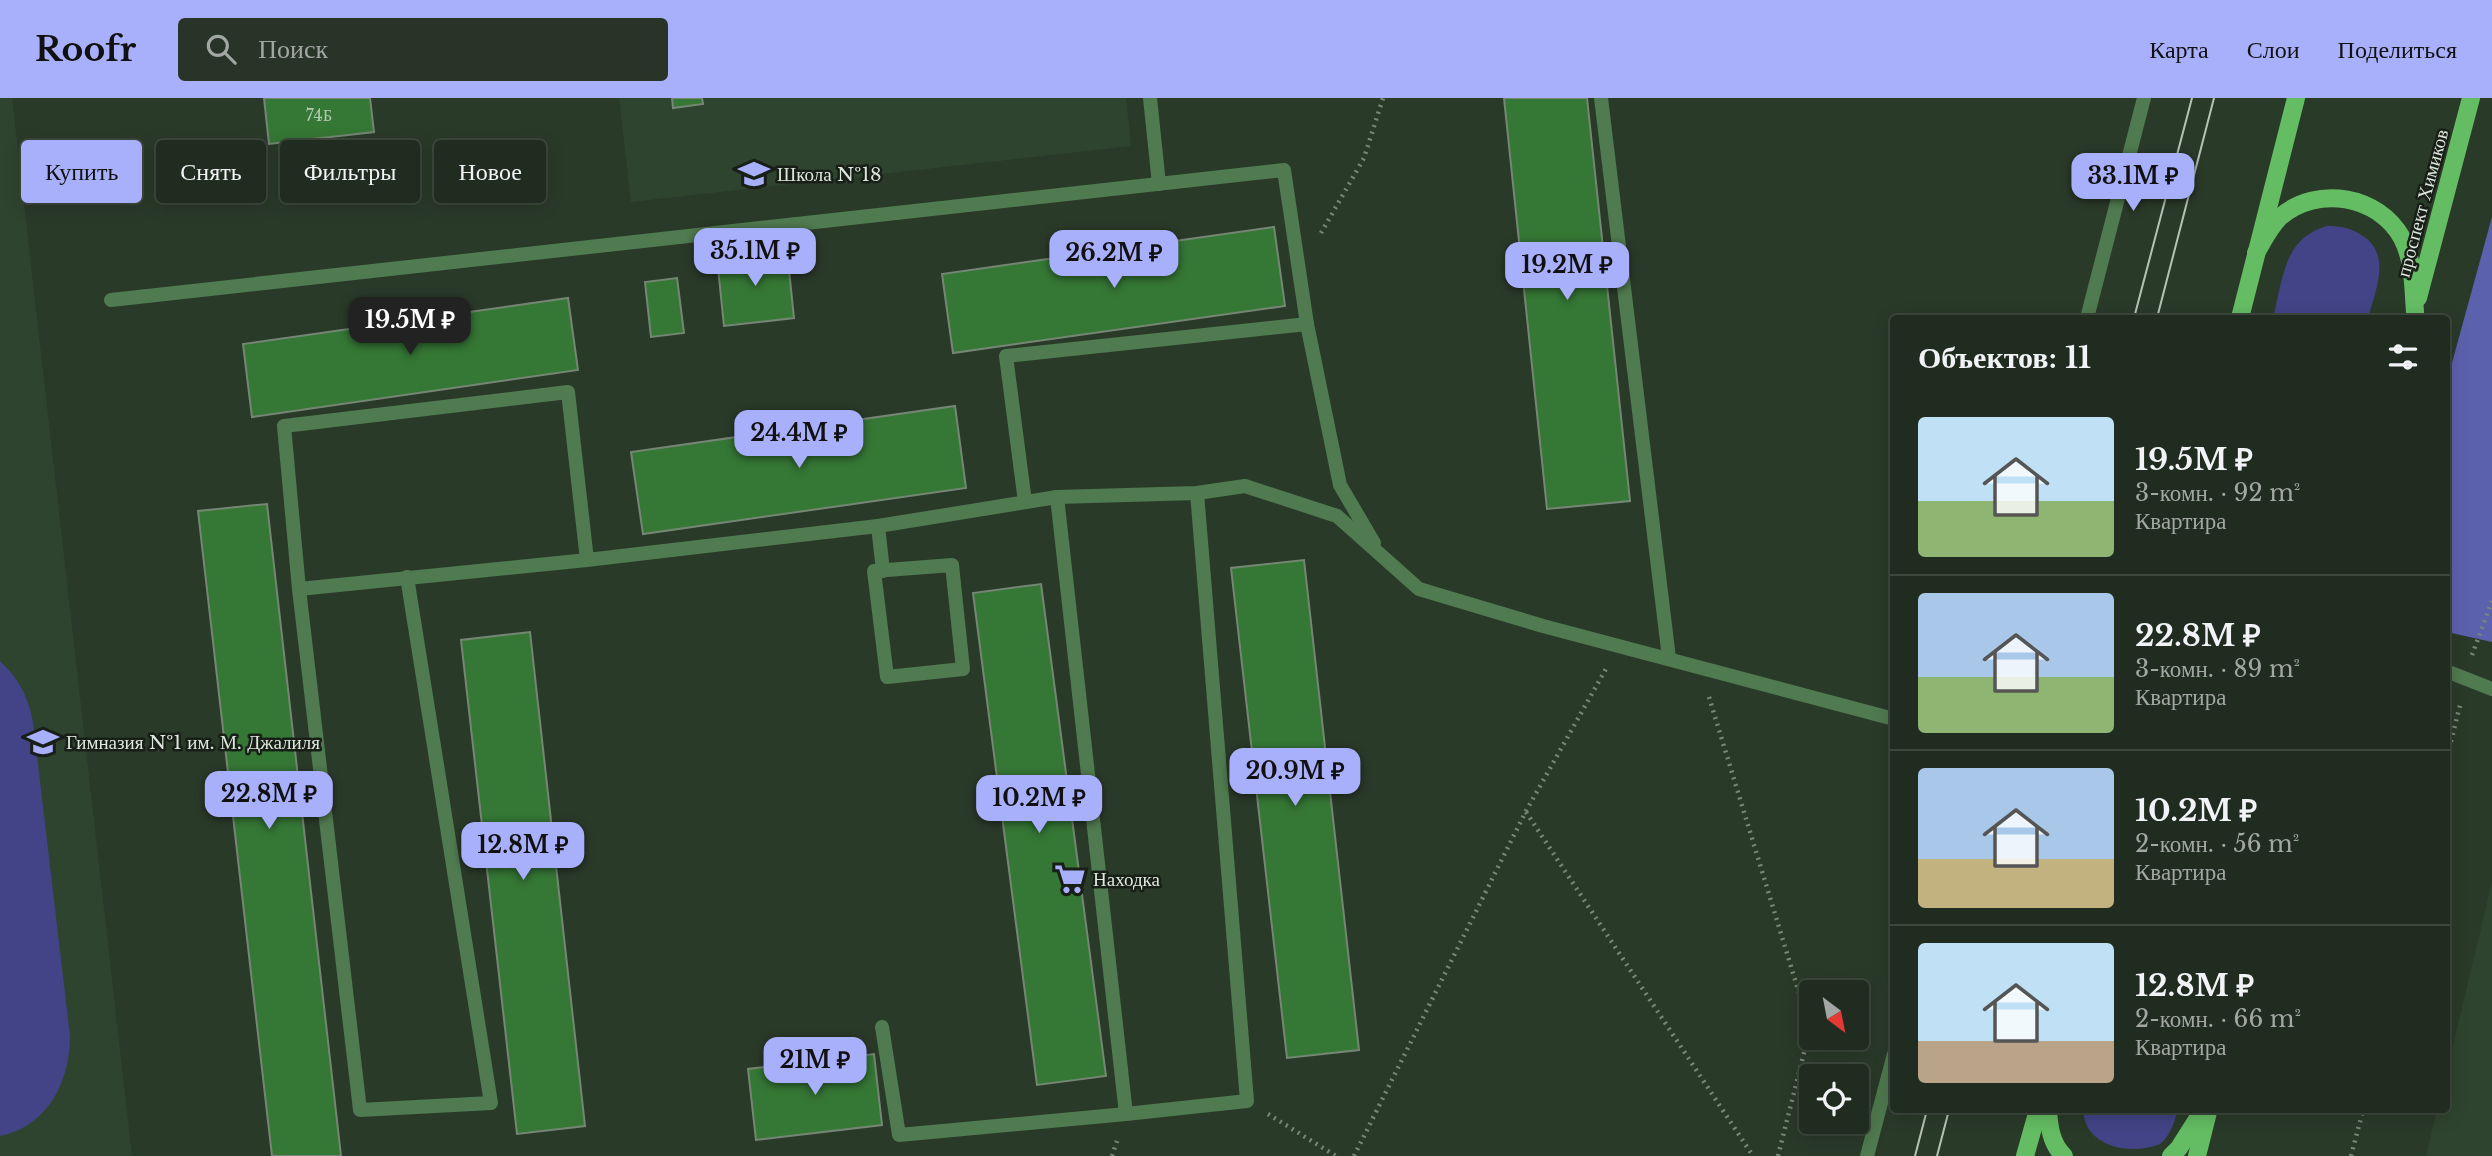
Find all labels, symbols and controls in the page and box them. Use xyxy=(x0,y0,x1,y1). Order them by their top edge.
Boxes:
search box xyxy=(178,18,668,81)
text: Roofr xyxy=(35,29,136,70)
icon: search xyxy=(202,30,240,68)
text: Поиск xyxy=(258,33,328,65)
text: Карта xyxy=(2149,35,2209,64)
text: Слои xyxy=(2247,35,2300,64)
text: Поделиться xyxy=(2338,35,2457,64)
house number: 74Б xyxy=(306,105,332,125)
street label: проспект Химиков xyxy=(2392,127,2453,280)
chip: Купить xyxy=(21,140,142,203)
chip: Снять xyxy=(156,140,266,203)
chip: Фильтры xyxy=(280,140,420,203)
chip: Новое xyxy=(434,140,546,203)
pin: 33.1M ₽ xyxy=(2068,153,2198,213)
school or university icon: Школа №18 xyxy=(737,157,771,191)
text: 33.1M ₽ xyxy=(2087,162,2179,190)
place label: Школа №18 xyxy=(777,163,881,186)
pin: 35.1M ₽ xyxy=(690,228,820,288)
pin: 26.2M ₽ xyxy=(1049,230,1179,290)
text: 35.1M ₽ xyxy=(710,237,800,265)
text: 26.2M ₽ xyxy=(1065,239,1163,267)
pin: 19.2M ₽ xyxy=(1502,242,1632,302)
text: 19.2M ₽ xyxy=(1521,251,1613,279)
pin: 19.5M ₽ xyxy=(345,298,475,357)
text: 19.5M ₽ xyxy=(365,306,455,334)
icon: filters xyxy=(2384,338,2422,376)
text: Объектов: 11 xyxy=(1918,339,2091,376)
pin: 24.4M ₽ xyxy=(734,410,864,470)
text: 24.4M ₽ xyxy=(750,419,848,447)
text: 19.5M ₽ xyxy=(2135,441,2253,478)
icon: home xyxy=(1974,445,2058,529)
text: 3-комн. · 92 m² xyxy=(2135,479,2300,507)
text: Квартира xyxy=(2135,507,2226,535)
text: 22.8M ₽ xyxy=(2135,617,2261,654)
icon: home xyxy=(1974,621,2058,705)
text: 3-комн. · 89 m² xyxy=(2135,655,2300,683)
text: Квартира xyxy=(2135,683,2226,711)
school or university icon: Гимназия №1 им. М. Джалиля xyxy=(26,725,60,759)
place label: Гимназия №1 им. М. Джалиля xyxy=(66,731,320,754)
pin: 20.9M ₽ xyxy=(1230,748,1360,808)
text: 20.9M ₽ xyxy=(1245,757,1345,785)
pin: 22.8M ₽ xyxy=(204,772,334,831)
pin: 10.2M ₽ xyxy=(974,776,1104,835)
text: 22.8M ₽ xyxy=(221,780,317,808)
text: 10.2M ₽ xyxy=(992,784,1086,812)
text: 10.2M ₽ xyxy=(2135,792,2257,829)
icon: home xyxy=(1974,796,2058,880)
pin: 12.8M ₽ xyxy=(458,822,588,882)
text: 2-комн. · 56 m² xyxy=(2135,830,2299,858)
text: 12.8M ₽ xyxy=(477,831,569,859)
text: Квартира xyxy=(2135,858,2226,886)
supermarket icon: Находка xyxy=(1053,862,1087,896)
place label: Находка xyxy=(1093,868,1160,891)
text: 12.8M ₽ xyxy=(2135,967,2254,1004)
icon: home xyxy=(1974,971,2058,1055)
north arrow xyxy=(1799,980,1869,1050)
map controls xyxy=(1799,980,1869,1134)
text: 2-комн. · 66 m² xyxy=(2135,1005,2301,1033)
text: Квартира xyxy=(2135,1033,2226,1061)
pin: 21M ₽ xyxy=(766,1038,864,1097)
text: 21M ₽ xyxy=(780,1046,850,1074)
button: locate xyxy=(1799,1064,1869,1134)

